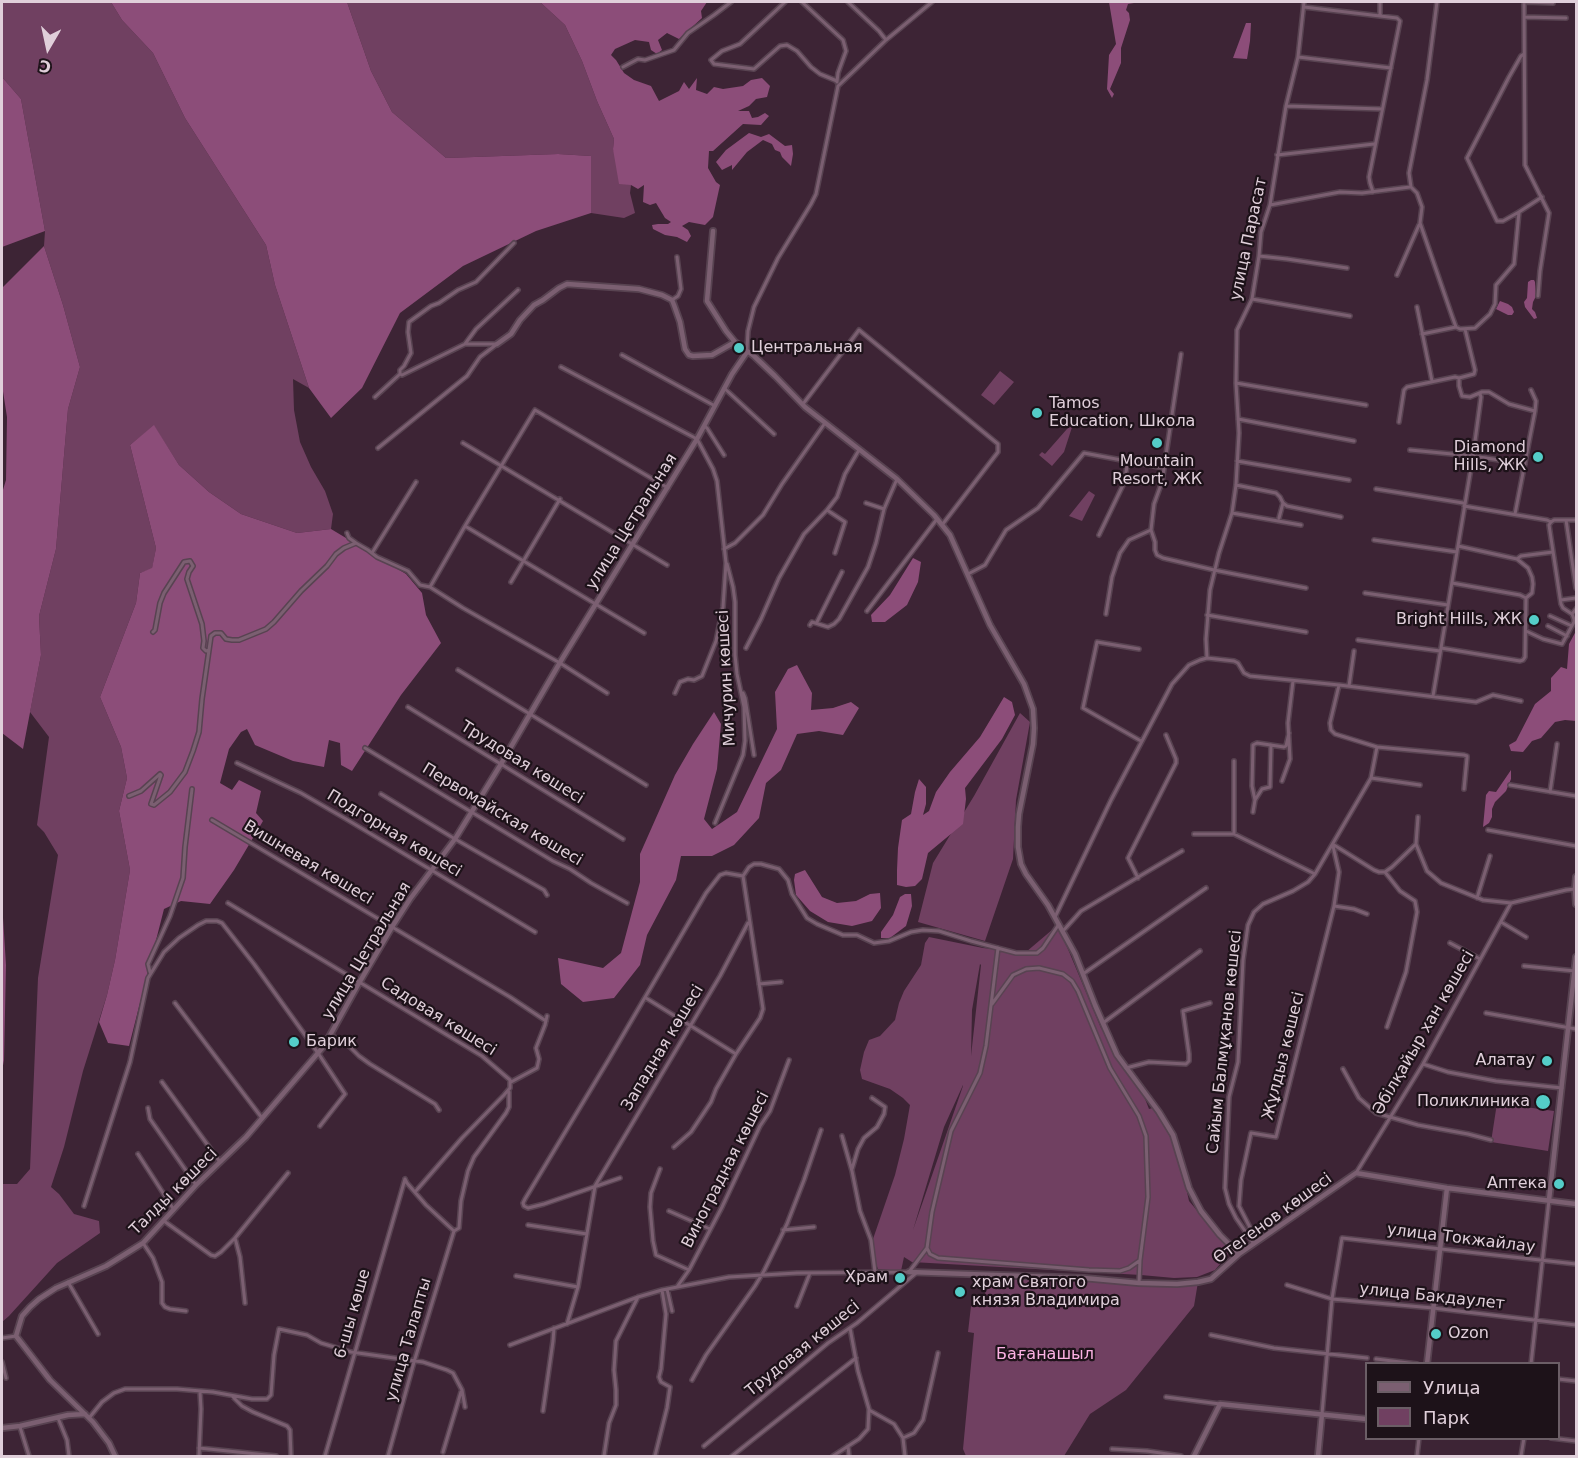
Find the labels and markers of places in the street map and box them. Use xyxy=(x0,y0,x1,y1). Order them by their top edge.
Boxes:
place label: Центральная xyxy=(751,338,863,358)
marker: Центральная xyxy=(732,341,746,355)
place label: Tamos Education, Школа xyxy=(1049,394,1195,432)
marker: Tamos Education, Школа xyxy=(1030,406,1044,420)
marker: Mountain Resort, ЖК xyxy=(1150,436,1164,450)
place label: Diamond Hills, ЖК xyxy=(1454,438,1526,476)
marker: Diamond Hills, ЖК xyxy=(1531,450,1545,464)
place label: Mountain Resort, ЖК xyxy=(1112,452,1202,490)
place label: Bright Hills, ЖК xyxy=(1396,610,1522,630)
marker: Bright Hills, ЖК xyxy=(1527,613,1541,627)
place label: Барик xyxy=(306,1032,357,1052)
marker: Барик xyxy=(287,1035,301,1049)
place label: Алатау xyxy=(1475,1051,1535,1071)
marker: Алатау xyxy=(1540,1054,1554,1068)
place label: Поликлиника xyxy=(1417,1092,1530,1112)
marker: Поликлиника xyxy=(1534,1093,1552,1111)
place label: Аптека xyxy=(1487,1174,1547,1194)
marker: Аптека xyxy=(1552,1177,1566,1191)
place label: Храм xyxy=(845,1268,888,1288)
marker: Храм xyxy=(893,1271,907,1285)
place label: храм Святого князя Владимира xyxy=(972,1273,1120,1311)
marker: храм Святого князя Владимира xyxy=(953,1285,967,1299)
place label: Ozon xyxy=(1448,1324,1489,1344)
marker: Ozon xyxy=(1429,1327,1443,1341)

